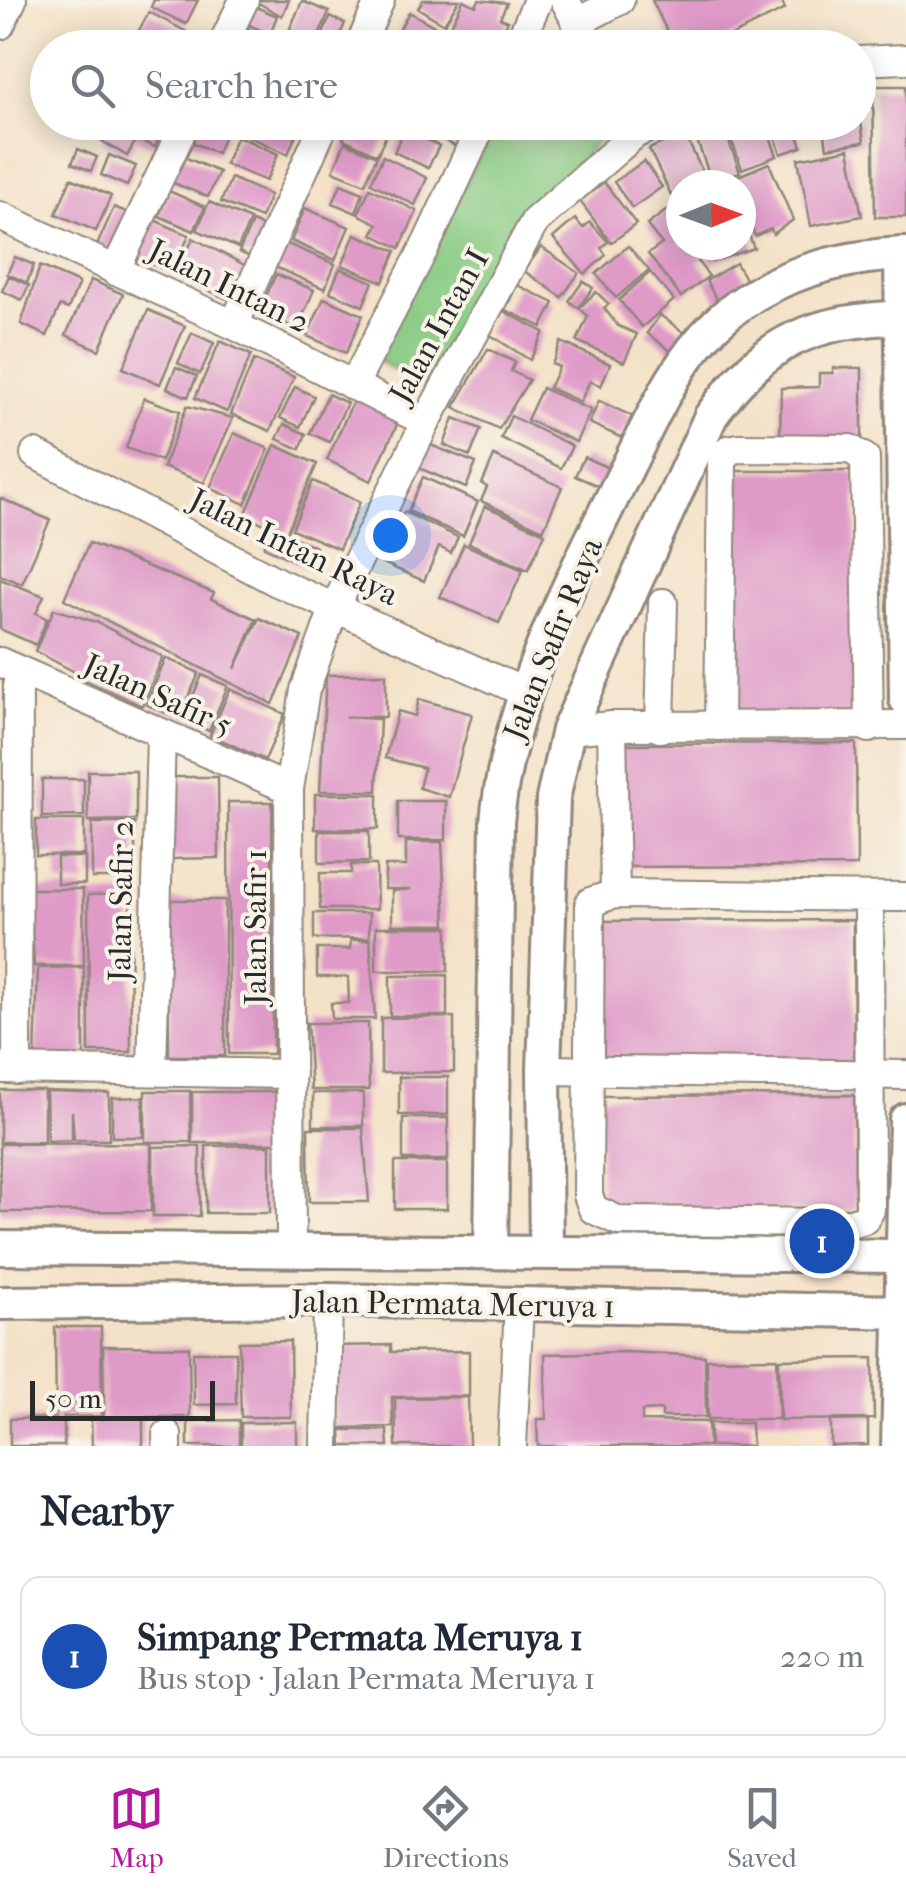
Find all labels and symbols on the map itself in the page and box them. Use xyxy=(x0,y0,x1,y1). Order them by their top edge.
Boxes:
north arrow xyxy=(666,170,756,260)
street label: Jalan Intan 2 xyxy=(140,230,315,341)
street label: Jalan Intan I xyxy=(380,243,496,412)
street label: Jalan Intan Raya xyxy=(181,479,405,614)
your location xyxy=(365,510,416,561)
street label: Jalan Safir Raya xyxy=(495,532,611,748)
street label: Jalan Safir 5 xyxy=(75,645,238,744)
street label: Jalan Safir 2 xyxy=(101,820,141,985)
street label: Jalan Safir 1 xyxy=(237,849,274,1008)
pin: 1 xyxy=(790,1204,854,1278)
street label: Jalan Permata Meruya 1 xyxy=(288,1283,615,1325)
scale bar xyxy=(30,1376,215,1420)

